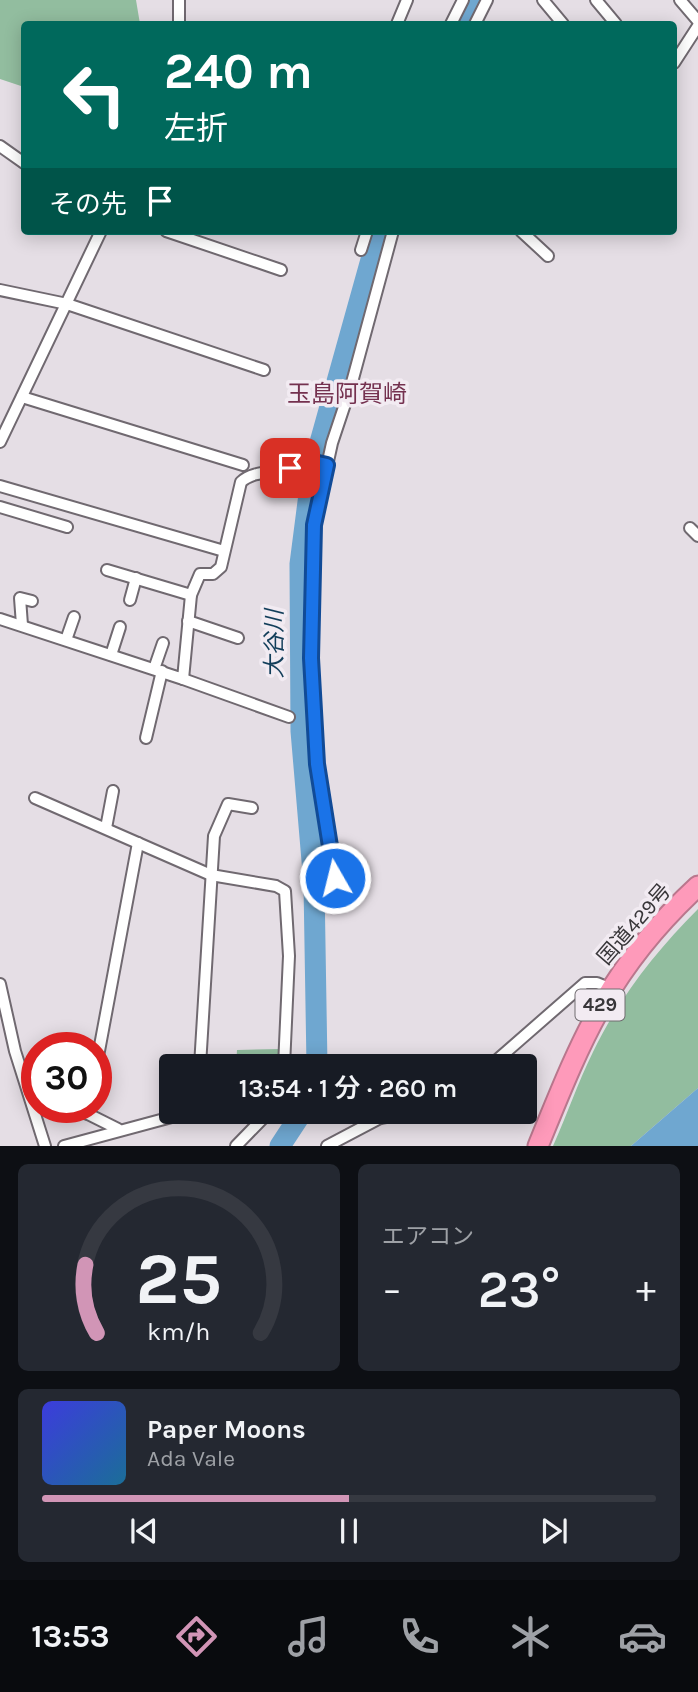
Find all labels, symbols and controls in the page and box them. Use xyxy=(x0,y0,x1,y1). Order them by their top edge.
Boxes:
text: 240 m xyxy=(164,43,313,100)
icon: left xyxy=(49,49,140,140)
text: 左折 xyxy=(164,110,228,147)
icon: arrive xyxy=(141,182,179,220)
text: その先 xyxy=(49,189,127,220)
district label: 玉島阿賀崎 xyxy=(287,380,407,408)
pin xyxy=(260,438,320,498)
icon: arrive xyxy=(271,449,309,487)
water label: 大谷川 xyxy=(261,607,288,679)
position arrow xyxy=(298,841,372,915)
street label: 国道429号 xyxy=(592,879,676,969)
road number: 429 xyxy=(576,990,624,1021)
speed limit sign: 30 xyxy=(21,1032,112,1123)
text: 13:54 · 1 分 · 260 m xyxy=(239,1073,457,1104)
text: エアコン xyxy=(382,1223,474,1250)
text: 25 xyxy=(136,1237,222,1322)
text: 23° xyxy=(478,1259,560,1320)
text: − xyxy=(382,1267,402,1312)
text: + xyxy=(636,1267,656,1312)
text: km/h xyxy=(147,1317,211,1346)
text: Paper Moons xyxy=(147,1414,306,1445)
text: Ada Vale xyxy=(147,1445,235,1472)
icon: previous xyxy=(125,1512,163,1550)
icon: pause xyxy=(330,1512,368,1550)
icon: next xyxy=(535,1512,573,1550)
icon: directions xyxy=(172,1612,221,1661)
icon: music xyxy=(284,1612,333,1661)
icon: phone xyxy=(395,1612,444,1661)
icon: climate xyxy=(506,1612,555,1661)
icon: car xyxy=(618,1612,667,1661)
text: 13:53 xyxy=(31,1618,110,1655)

